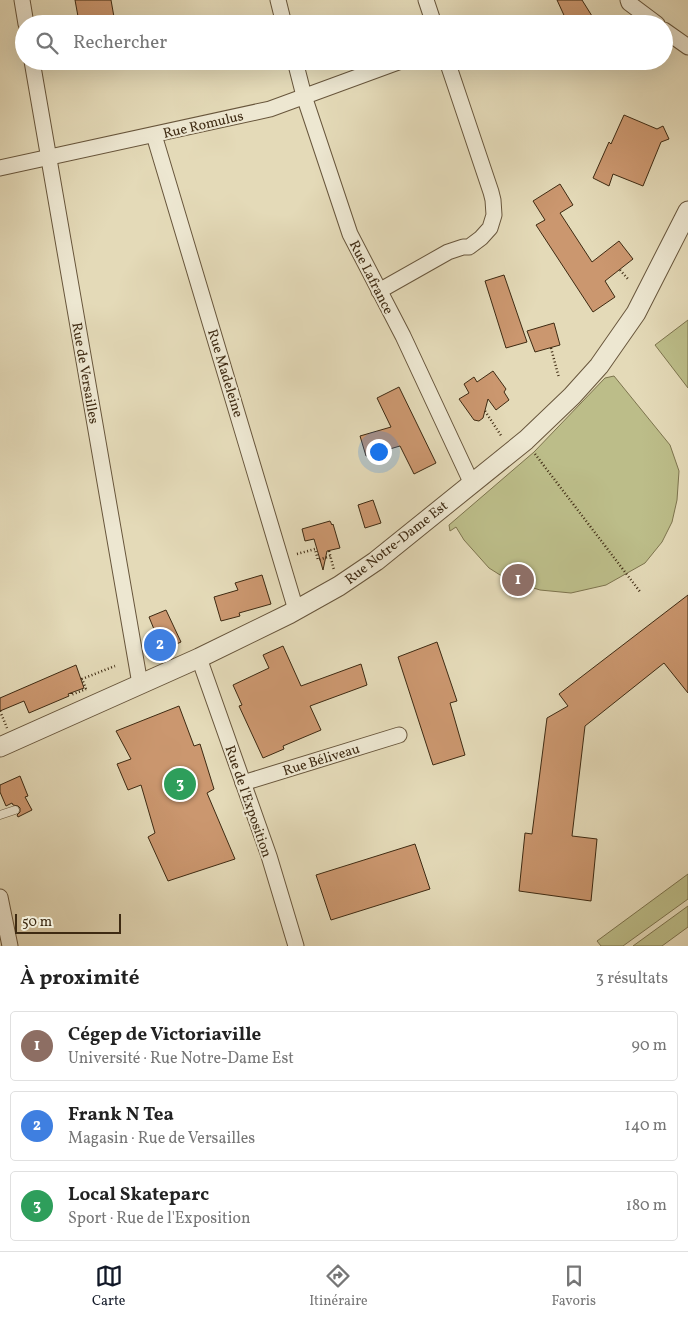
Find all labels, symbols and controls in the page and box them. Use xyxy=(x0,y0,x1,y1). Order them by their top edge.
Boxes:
search box xyxy=(15,15,673,70)
icon: search xyxy=(33,29,61,57)
text: Rechercher xyxy=(73,30,167,56)
street label: Rue Romulus xyxy=(161,107,245,144)
street label: Rue Lafrance xyxy=(344,237,398,318)
street label: Rue de Versailles xyxy=(66,321,103,426)
street label: Rue Madeleine xyxy=(202,327,247,420)
your location xyxy=(366,439,392,465)
street label: Rue Notre-Dame Est xyxy=(341,497,452,589)
pin: 1 xyxy=(502,561,534,599)
pin: 2 xyxy=(144,626,176,664)
street label: Rue Béliveau xyxy=(281,740,362,781)
street label: Rue de l'Exposition xyxy=(219,743,276,860)
pin: 3 xyxy=(164,765,196,803)
scale bar xyxy=(15,911,121,934)
text: 50 m xyxy=(22,913,52,932)
text: À proximité xyxy=(20,964,139,993)
text: 3 résultats xyxy=(596,968,668,990)
text: Cégep de Victoriaville xyxy=(68,1022,261,1048)
text: 1 xyxy=(34,1035,40,1057)
text: 90 m xyxy=(631,1035,667,1057)
text: Université · Rue Notre-Dame Est xyxy=(68,1048,294,1070)
text: Frank N Tea xyxy=(68,1102,174,1128)
text: 2 xyxy=(33,1115,41,1137)
text: 140 m xyxy=(625,1115,667,1137)
text: Magasin · Rue de Versailles xyxy=(68,1128,255,1150)
text: Local Skateparc xyxy=(68,1182,209,1208)
text: 3 xyxy=(33,1195,41,1217)
text: 180 m xyxy=(626,1195,667,1217)
text: Sport · Rue de l'Exposition xyxy=(68,1208,251,1230)
tab: Carte xyxy=(92,1262,125,1311)
tab: Itinéraire xyxy=(309,1262,368,1311)
tab: Favoris xyxy=(552,1262,596,1311)

